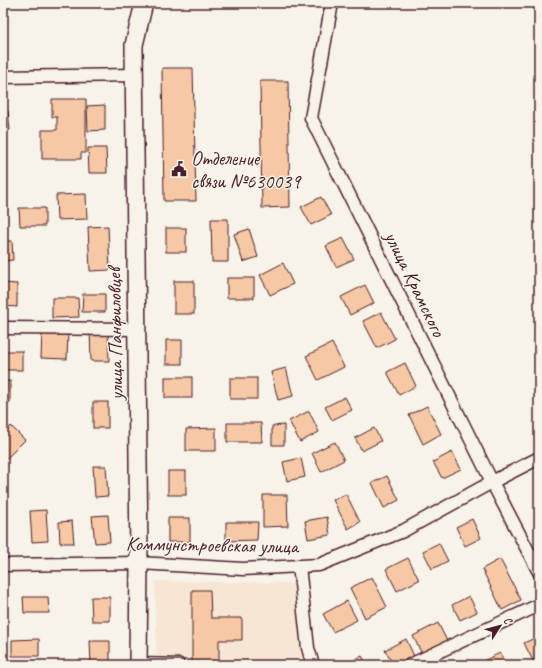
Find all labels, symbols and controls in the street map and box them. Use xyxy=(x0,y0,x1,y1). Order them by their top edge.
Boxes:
place label: Отделение связи №630039 xyxy=(191,146,302,194)
public building icon: Отделение связи №630039 xyxy=(170,160,188,178)
street label: улица Крамского xyxy=(378,226,452,342)
street label: улица Панфиловцев xyxy=(101,264,129,401)
street label: Коммунстроевская улица xyxy=(126,531,300,559)
north arrow xyxy=(480,606,520,646)
text: С xyxy=(501,614,516,628)

